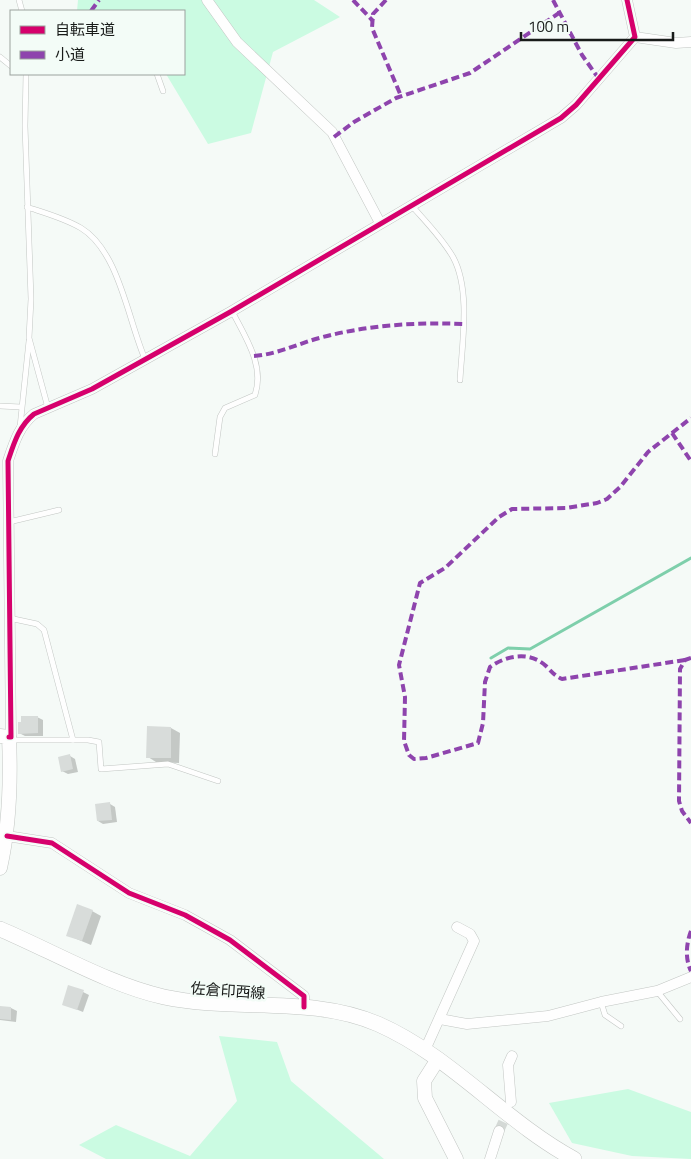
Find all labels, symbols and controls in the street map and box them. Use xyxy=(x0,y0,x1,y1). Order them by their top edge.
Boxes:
legend xyxy=(10,10,185,75)
scale bar xyxy=(521,10,674,42)
text: 100 m xyxy=(528,15,569,38)
text: 自転車道 xyxy=(55,18,115,41)
text: 小道 xyxy=(55,43,85,66)
street label: 佐倉印西線 xyxy=(190,976,266,1005)

